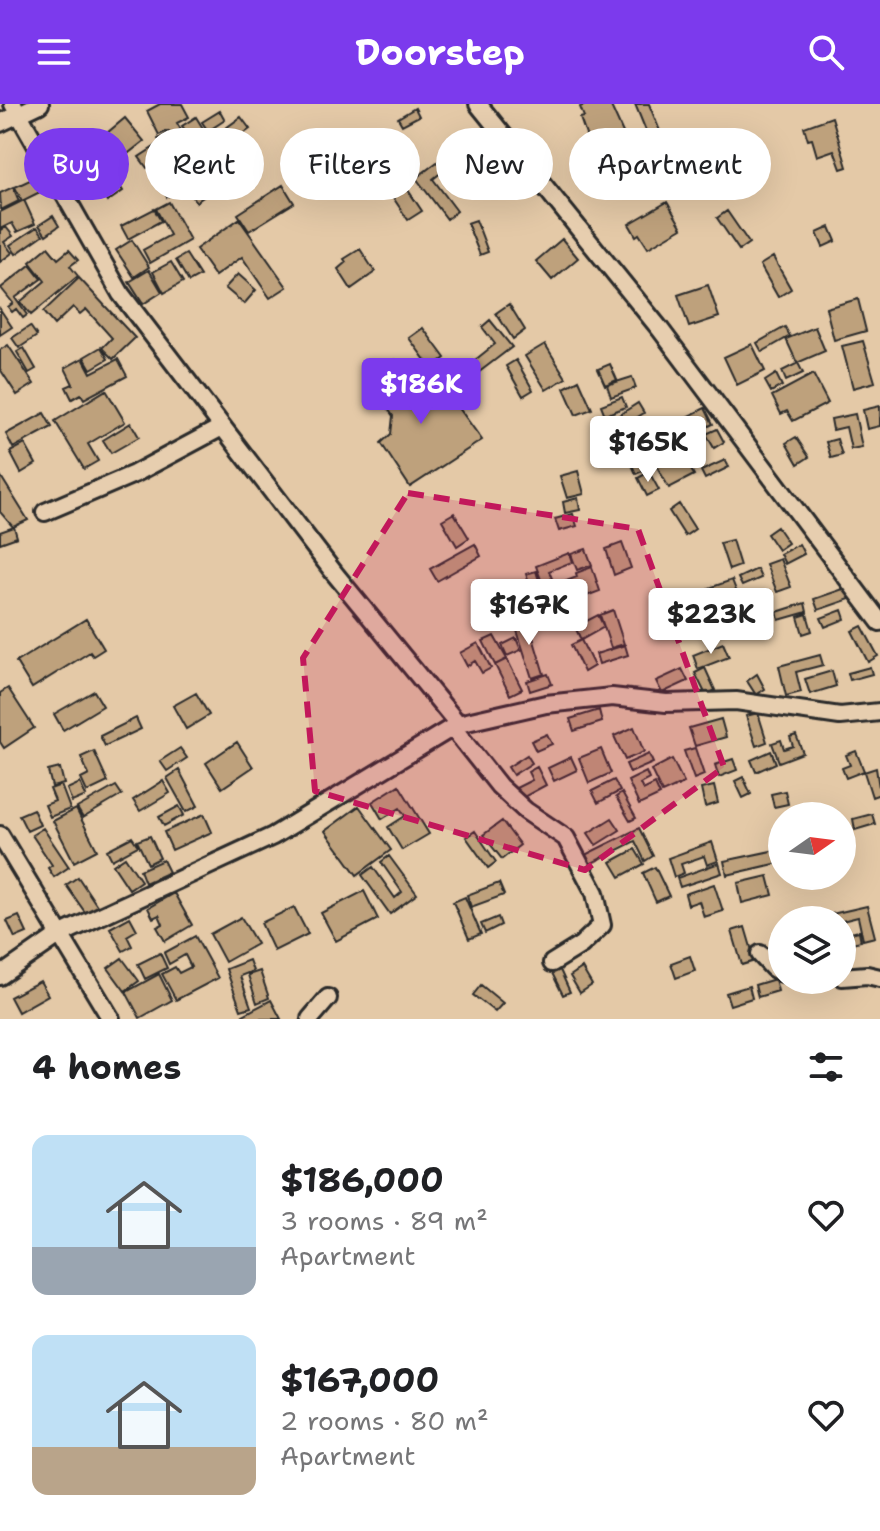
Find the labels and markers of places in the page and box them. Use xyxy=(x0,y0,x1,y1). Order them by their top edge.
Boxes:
pin: $186K xyxy=(365,358,477,426)
pin: $165K xyxy=(592,416,704,484)
pin: $167K xyxy=(473,579,585,647)
pin: $223K xyxy=(655,588,767,656)

